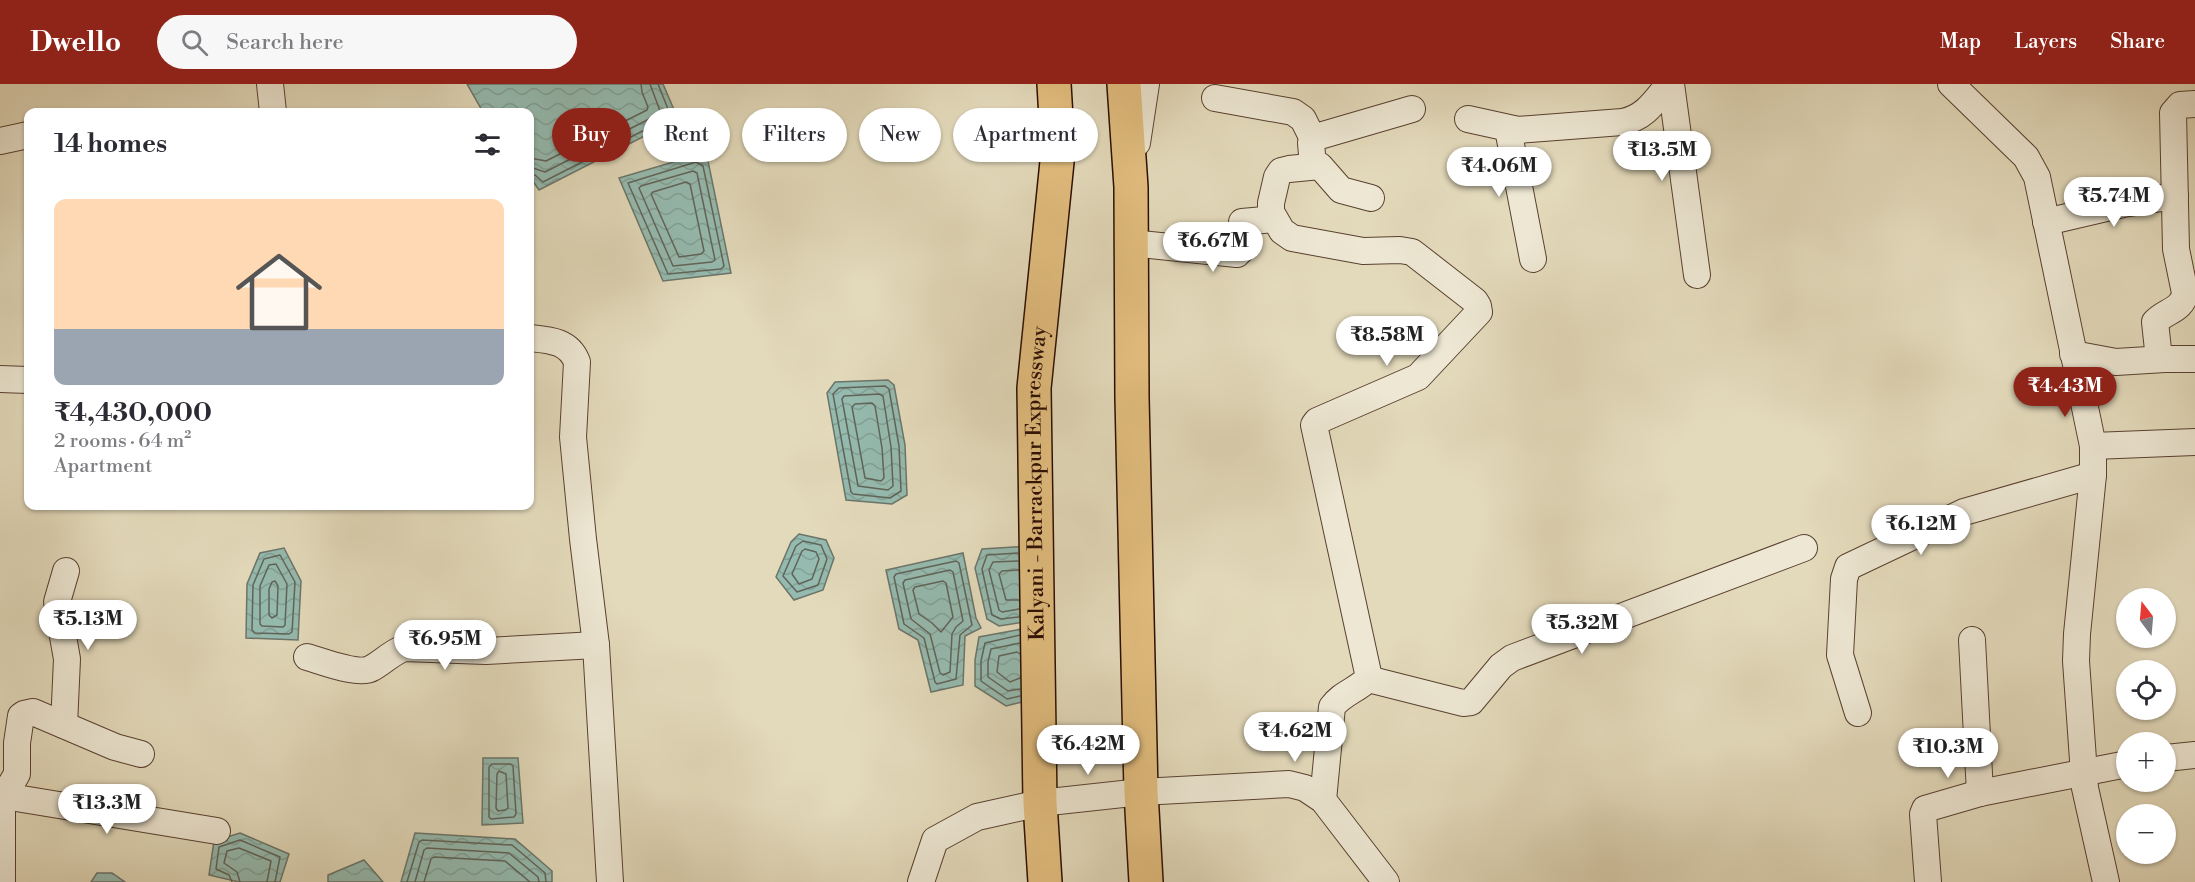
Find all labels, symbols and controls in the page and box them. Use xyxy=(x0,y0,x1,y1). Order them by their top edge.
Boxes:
search box xyxy=(157,15,577,69)
text: Dwello xyxy=(30,25,121,60)
icon: search xyxy=(178,26,211,59)
text: Search here xyxy=(226,29,344,56)
text: Map xyxy=(1940,29,1981,55)
text: Layers xyxy=(2014,29,2077,55)
text: Share xyxy=(2110,29,2165,55)
chip: Buy xyxy=(552,108,631,162)
chip: Rent xyxy=(643,108,730,162)
chip: Filters xyxy=(742,108,847,162)
chip: New xyxy=(859,108,941,162)
chip: Apartment xyxy=(953,108,1098,162)
text: 14 homes xyxy=(54,128,167,160)
icon: filters xyxy=(471,128,504,161)
pin: ₹13.5M xyxy=(1613,131,1711,182)
text: ₹13.5M xyxy=(1627,138,1697,163)
pin: ₹4.06M xyxy=(1450,147,1548,198)
text: ₹4.06M xyxy=(1461,154,1537,179)
pin: ₹5.74M xyxy=(2065,177,2163,228)
text: ₹5.74M xyxy=(2078,184,2150,209)
pin: ₹6.67M xyxy=(1164,222,1262,273)
text: ₹6.67M xyxy=(1177,229,1249,254)
icon: home xyxy=(225,238,333,346)
pin: ₹8.58M xyxy=(1338,316,1436,367)
text: ₹8.58M xyxy=(1350,323,1424,348)
street label: Kalyani - Barrackpur Expressway xyxy=(1021,324,1053,641)
pin: ₹4.43M xyxy=(2016,367,2114,418)
text: ₹4.43M xyxy=(2028,374,2102,399)
text: ₹4,430,000 xyxy=(54,397,212,429)
text: 2 rooms · 64 m² xyxy=(54,429,191,454)
text: Apartment xyxy=(54,454,152,479)
pin: ₹6.12M xyxy=(1872,505,1970,556)
text: ₹6.12M xyxy=(1885,512,1957,537)
north arrow xyxy=(2116,588,2176,648)
map controls xyxy=(2116,588,2176,864)
pin: ₹5.13M xyxy=(39,600,137,651)
pin: ₹5.32M xyxy=(1533,604,1631,655)
text: ₹5.13M xyxy=(53,607,123,632)
text: ₹5.32M xyxy=(1545,611,1619,636)
pin: ₹6.95M xyxy=(396,620,494,671)
text: ₹6.95M xyxy=(408,627,482,652)
button: locate xyxy=(2116,660,2176,720)
pin: ₹4.62M xyxy=(1246,712,1344,763)
text: ₹4.62M xyxy=(1258,719,1332,744)
pin: ₹6.42M xyxy=(1039,725,1137,776)
pin: ₹10.3M xyxy=(1899,728,1997,779)
text: ₹6.42M xyxy=(1051,732,1125,757)
button: + xyxy=(2116,732,2176,792)
text: ₹10.3M xyxy=(1912,735,1984,760)
pin: ₹13.3M xyxy=(58,784,156,835)
text: ₹13.3M xyxy=(72,791,142,816)
button: − xyxy=(2116,804,2176,864)

